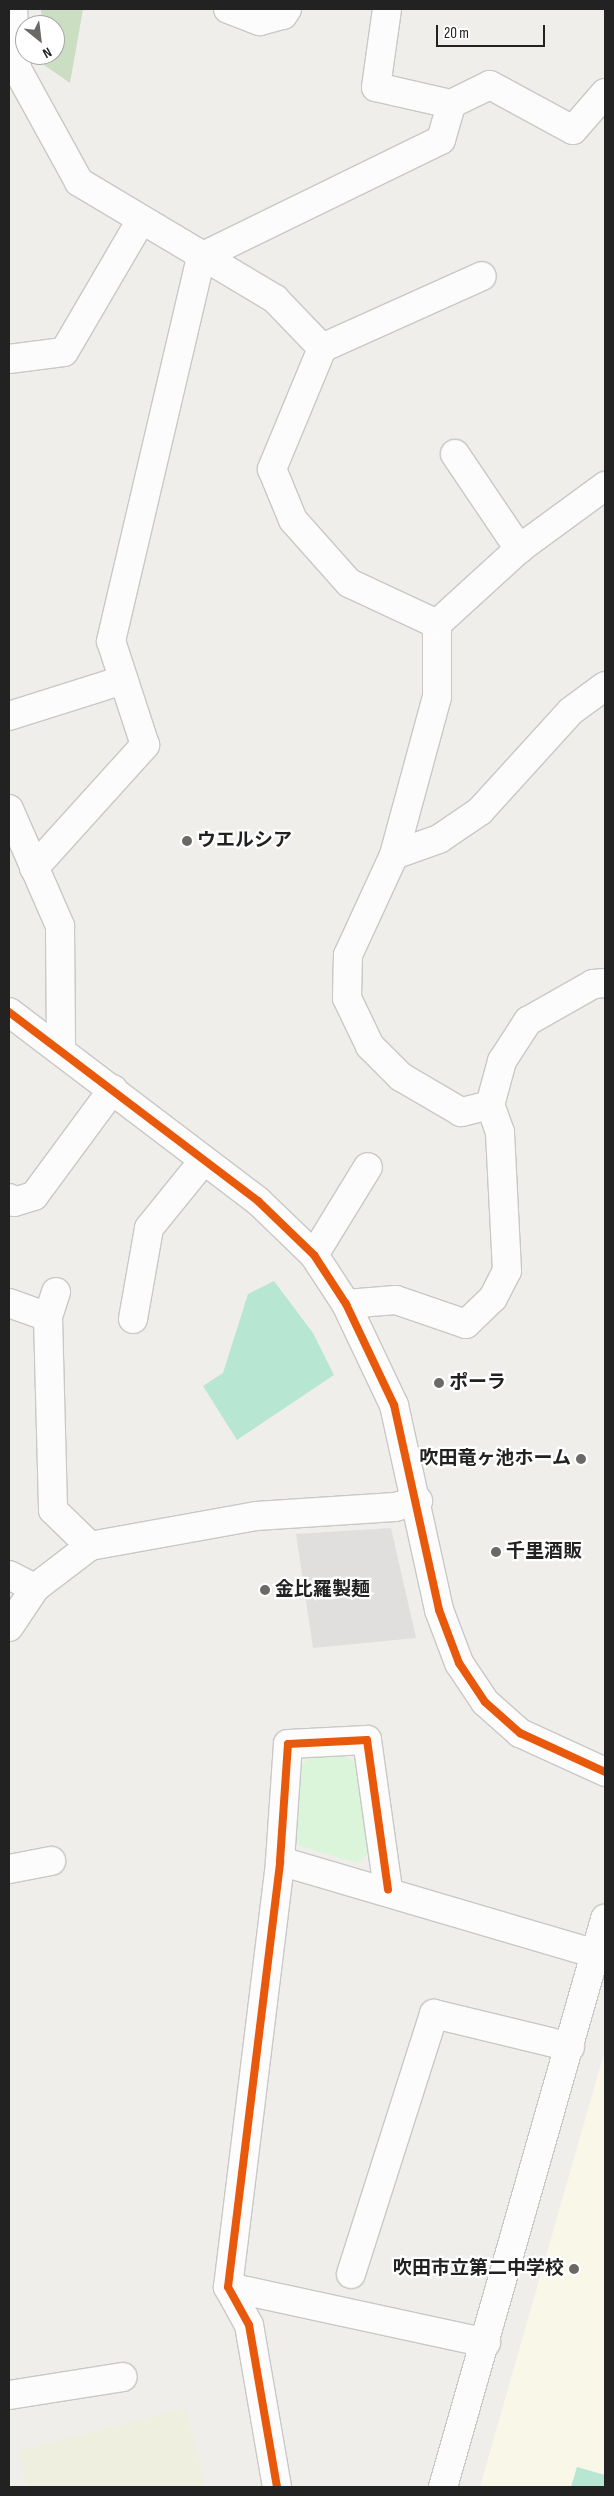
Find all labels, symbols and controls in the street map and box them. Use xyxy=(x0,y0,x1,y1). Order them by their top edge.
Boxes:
north arrow xyxy=(15,15,65,65)
scale bar xyxy=(439,15,548,47)
text: 20 m xyxy=(444,24,469,43)
text: N xyxy=(40,43,54,62)
place label: ウエルシア xyxy=(197,830,292,852)
marker: ウエルシア xyxy=(181,835,193,847)
place label: ポーラ xyxy=(449,1372,506,1394)
marker: ポーラ xyxy=(433,1377,445,1389)
place label: 吹田竜ヶ池ホーム xyxy=(419,1448,571,1470)
marker: 吹田竜ヶ池ホーム xyxy=(575,1453,587,1465)
place label: 千里酒販 xyxy=(506,1541,582,1563)
marker: 千里酒販 xyxy=(490,1546,502,1558)
place label: 金比羅製麺 xyxy=(275,1579,370,1601)
marker: 金比羅製麺 xyxy=(259,1584,271,1596)
place label: 吹田市立第二中学校 xyxy=(393,2258,564,2280)
marker: 吹田市立第二中学校 xyxy=(568,2263,580,2275)

